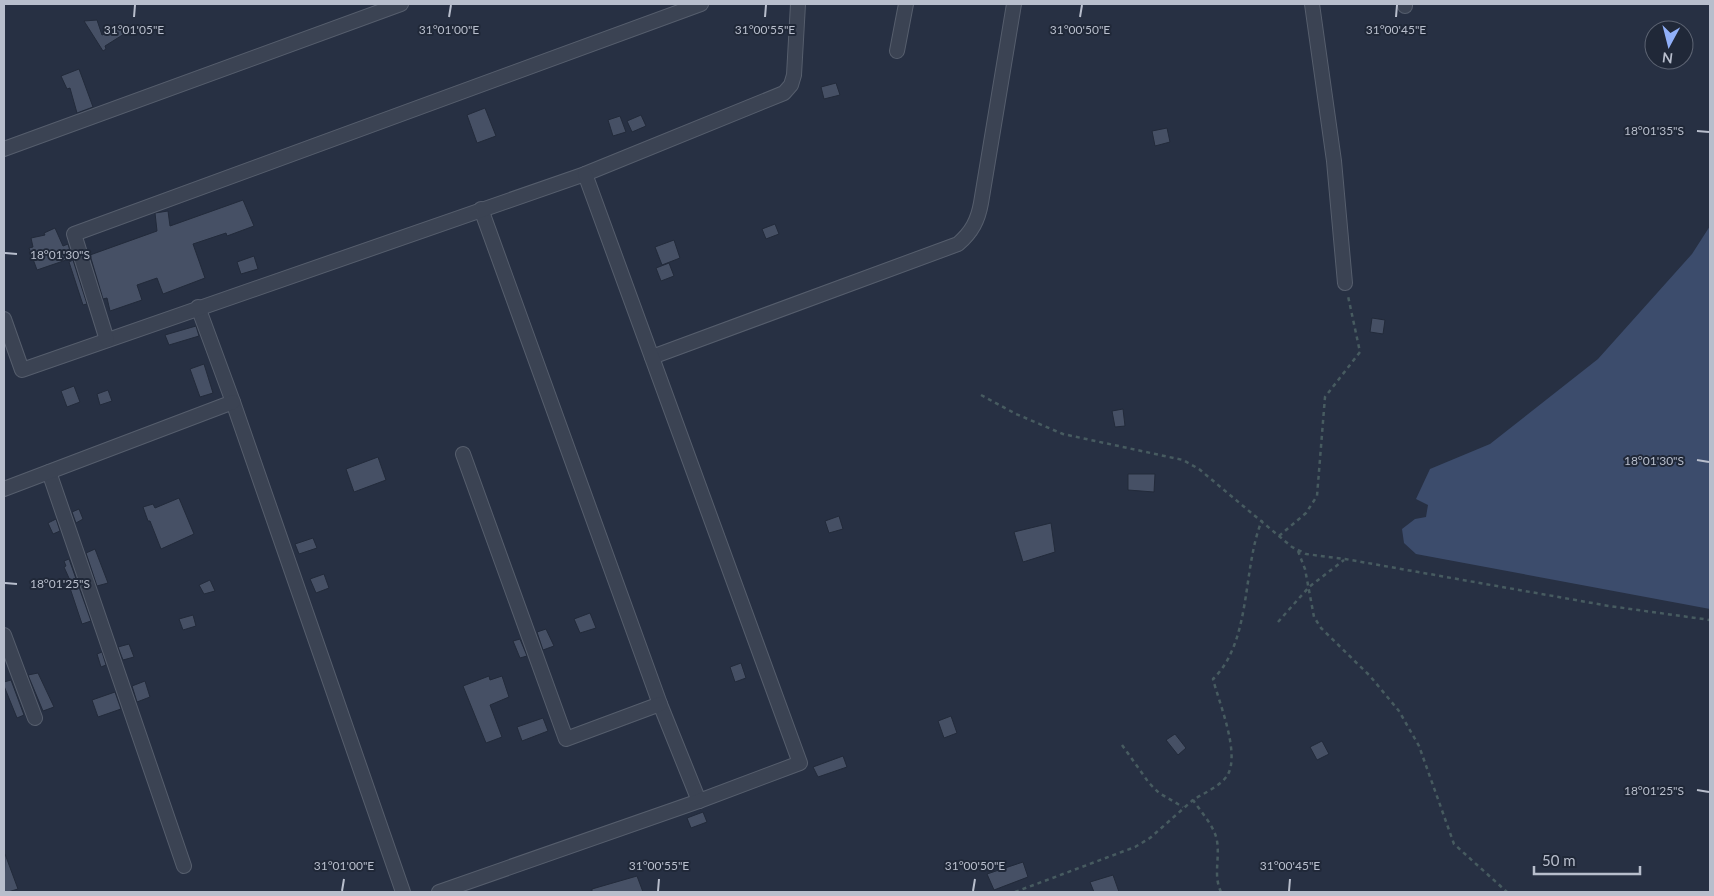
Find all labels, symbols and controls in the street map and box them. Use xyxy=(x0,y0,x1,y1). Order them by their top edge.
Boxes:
north arrow xyxy=(1644,20,1694,70)
text: 31°01'05"E xyxy=(104,22,164,37)
text: 31°01'00"E xyxy=(419,22,479,37)
text: 31°00'55"E xyxy=(735,22,795,37)
text: 31°00'50"E xyxy=(1050,22,1110,37)
text: 31°00'45"E xyxy=(1366,22,1426,37)
text: N xyxy=(1661,49,1674,67)
text: 18°01'35"S xyxy=(1624,123,1684,138)
text: 18°01'30"S xyxy=(30,247,90,262)
text: 18°01'30"S xyxy=(1624,453,1684,468)
text: 18°01'25"S xyxy=(30,576,90,591)
text: 18°01'25"S xyxy=(1624,783,1684,798)
scale bar xyxy=(1534,844,1640,876)
text: 50 m xyxy=(1542,851,1576,869)
text: 31°01'00"E xyxy=(314,858,374,873)
text: 31°00'55"E xyxy=(629,858,689,873)
text: 31°00'50"E xyxy=(945,858,1005,873)
text: 31°00'45"E xyxy=(1260,858,1320,873)

